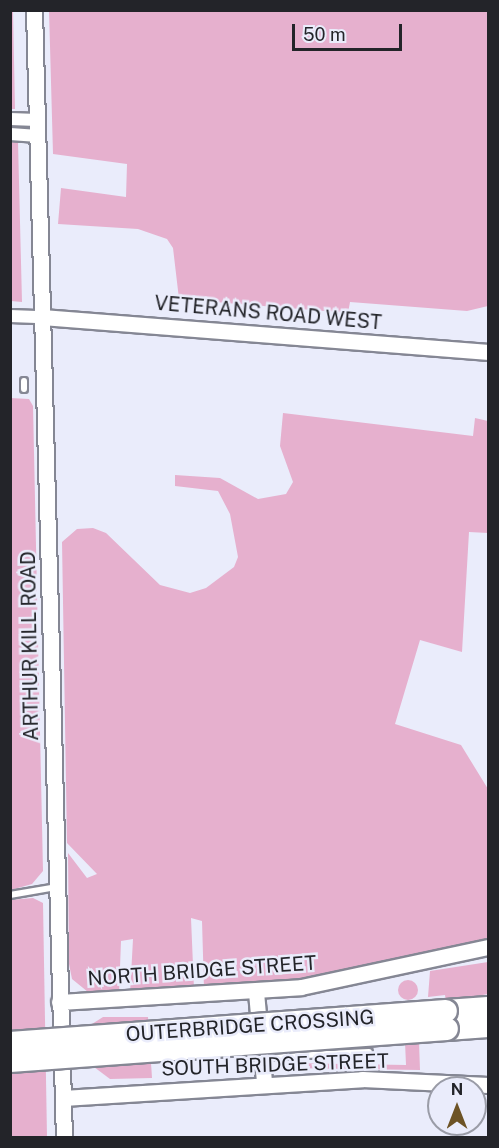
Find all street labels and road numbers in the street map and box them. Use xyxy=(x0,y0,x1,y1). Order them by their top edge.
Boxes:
street label: VETERANS ROAD WEST xyxy=(153,291,383,335)
street label: ARTHUR KILL ROAD xyxy=(16,551,44,741)
street label: NORTH BRIDGE STREET xyxy=(87,951,317,991)
street label: OUTERBRIDGE CROSSING xyxy=(125,1005,375,1047)
street label: SOUTH BRIDGE STREET xyxy=(161,1049,389,1081)

